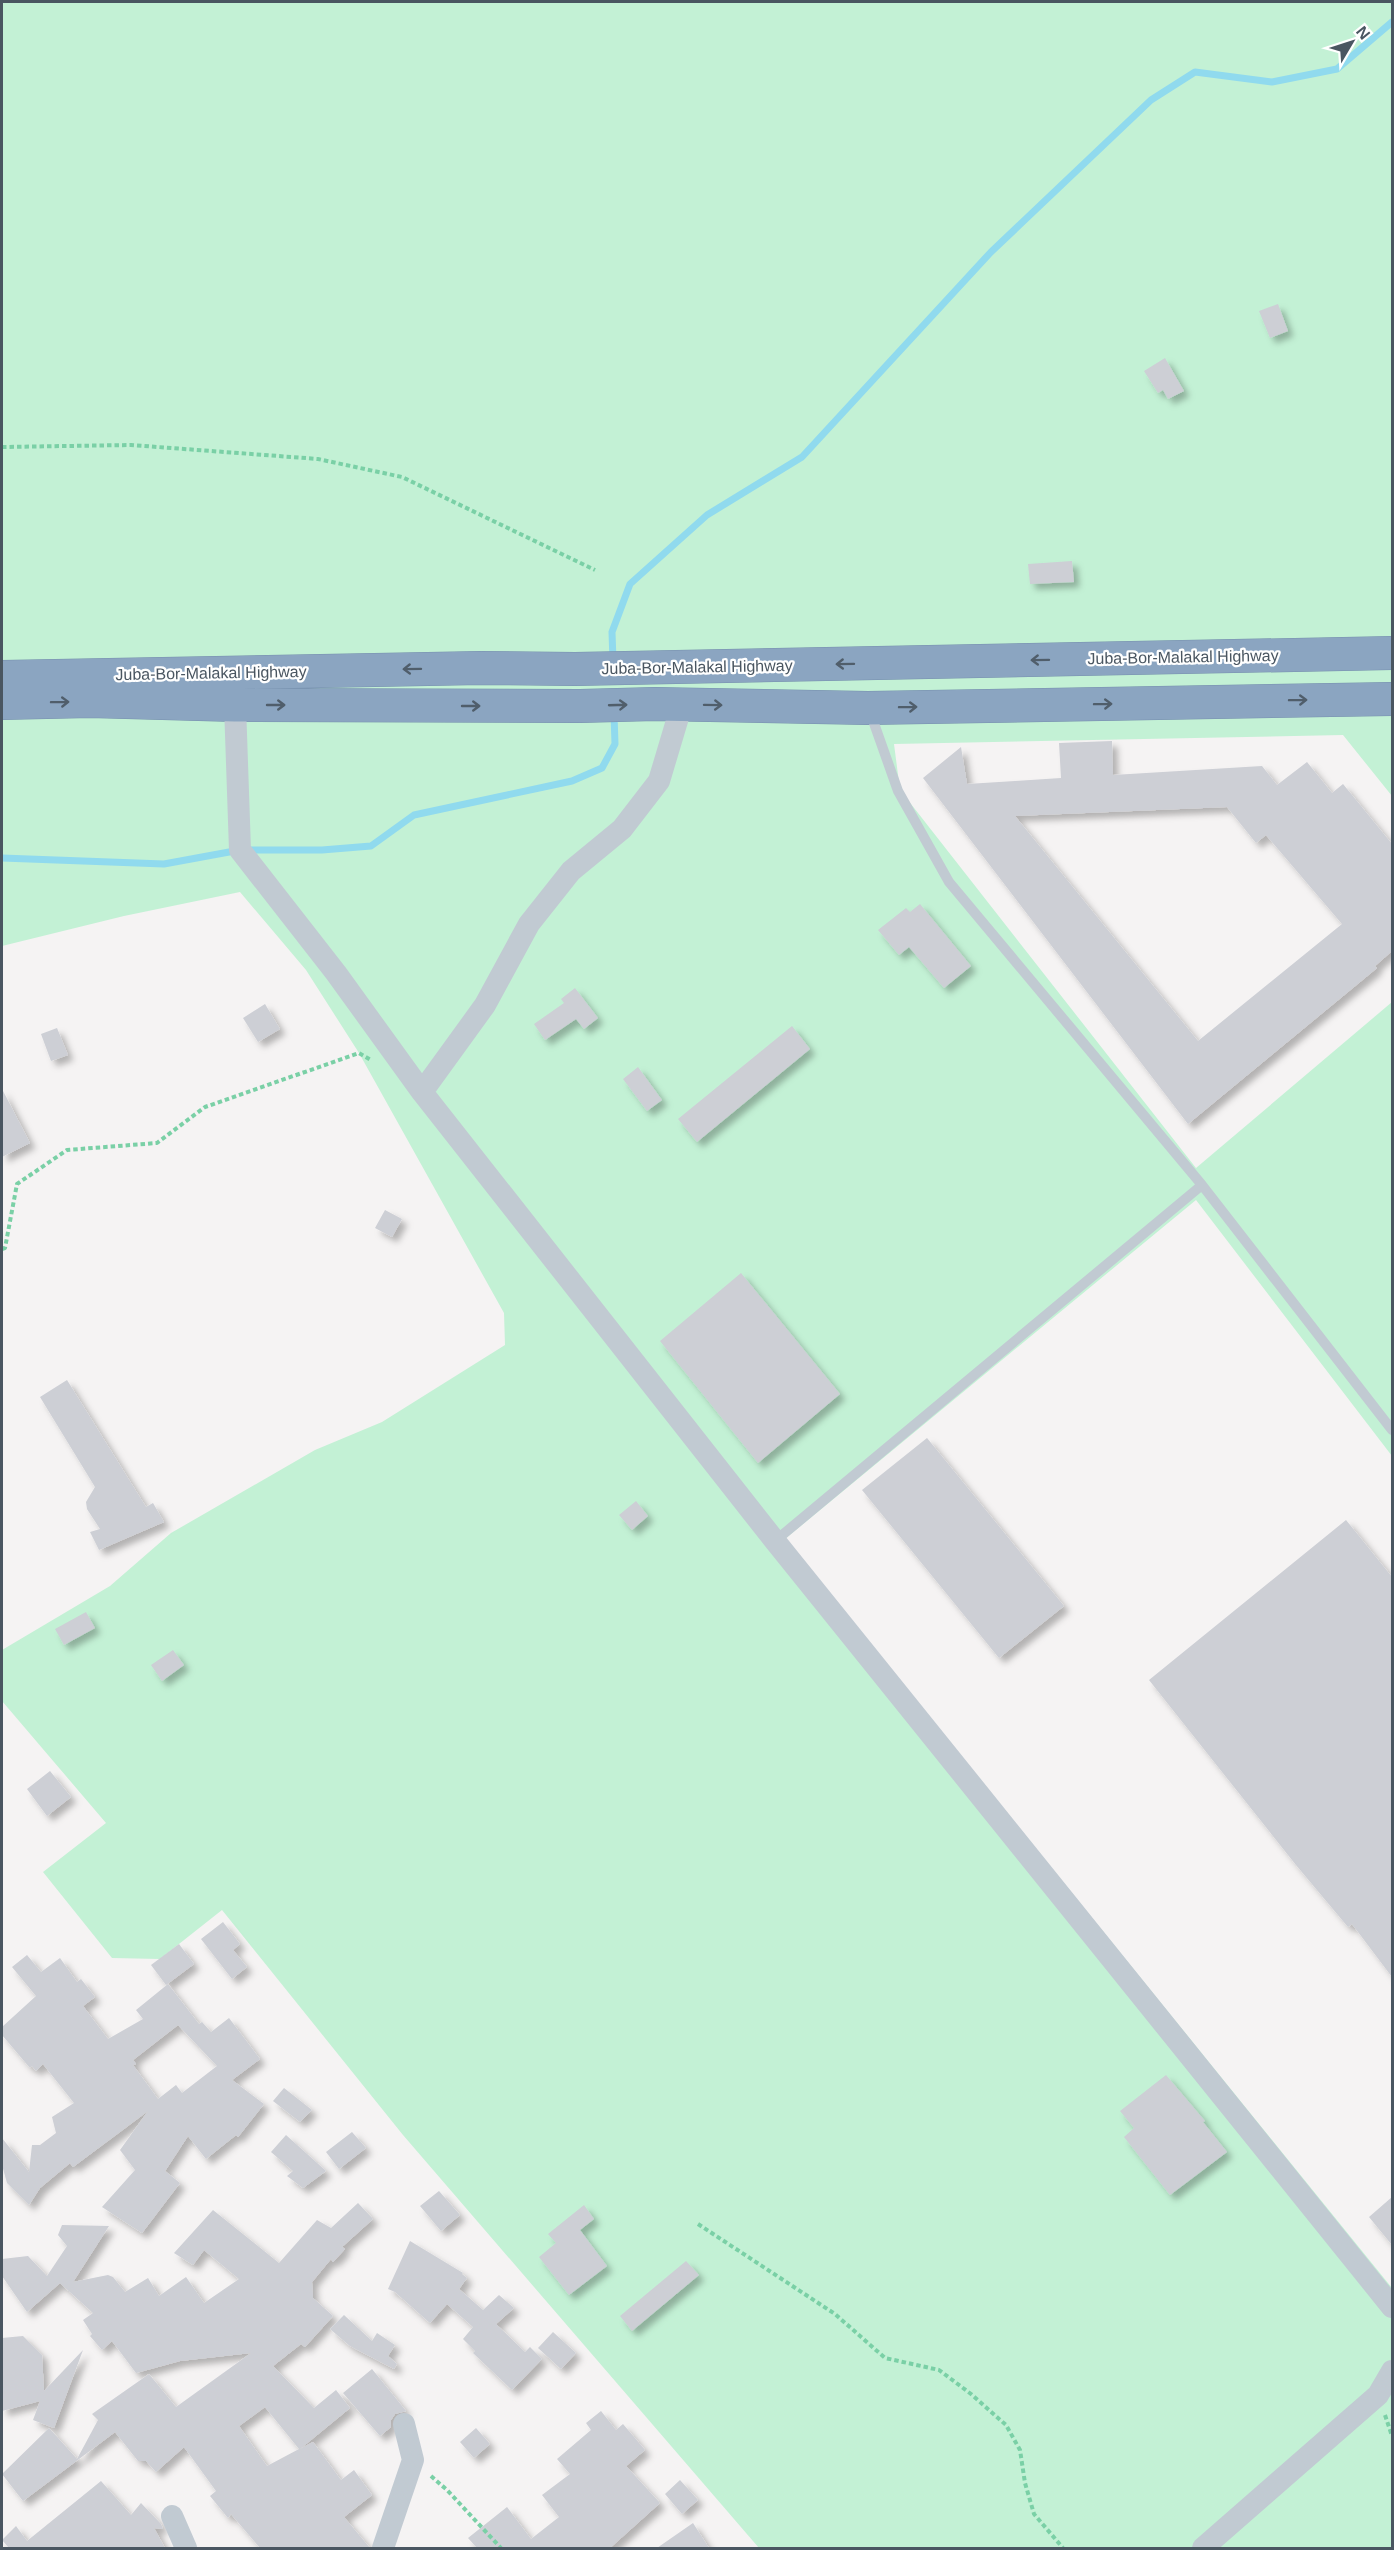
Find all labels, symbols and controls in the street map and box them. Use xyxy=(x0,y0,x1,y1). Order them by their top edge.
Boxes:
north arrow xyxy=(1322,12,1382,72)
text: N xyxy=(1353,23,1374,43)
street label: Juba-Bor-Malakal Highway xyxy=(1087,647,1279,667)
one-way arrow xyxy=(1031,654,1051,666)
street label: Juba-Bor-Malakal Highway xyxy=(601,657,793,677)
one-way arrow xyxy=(836,658,856,669)
street label: Juba-Bor-Malakal Highway xyxy=(115,663,307,683)
one-way arrow xyxy=(402,663,422,675)
one-way arrow xyxy=(1288,695,1308,706)
one-way arrow xyxy=(49,696,69,708)
one-way arrow xyxy=(1093,698,1113,710)
one-way arrow xyxy=(265,699,285,711)
one-way arrow xyxy=(607,699,627,711)
one-way arrow xyxy=(703,699,723,711)
one-way arrow xyxy=(460,700,480,712)
one-way arrow xyxy=(898,702,918,713)

